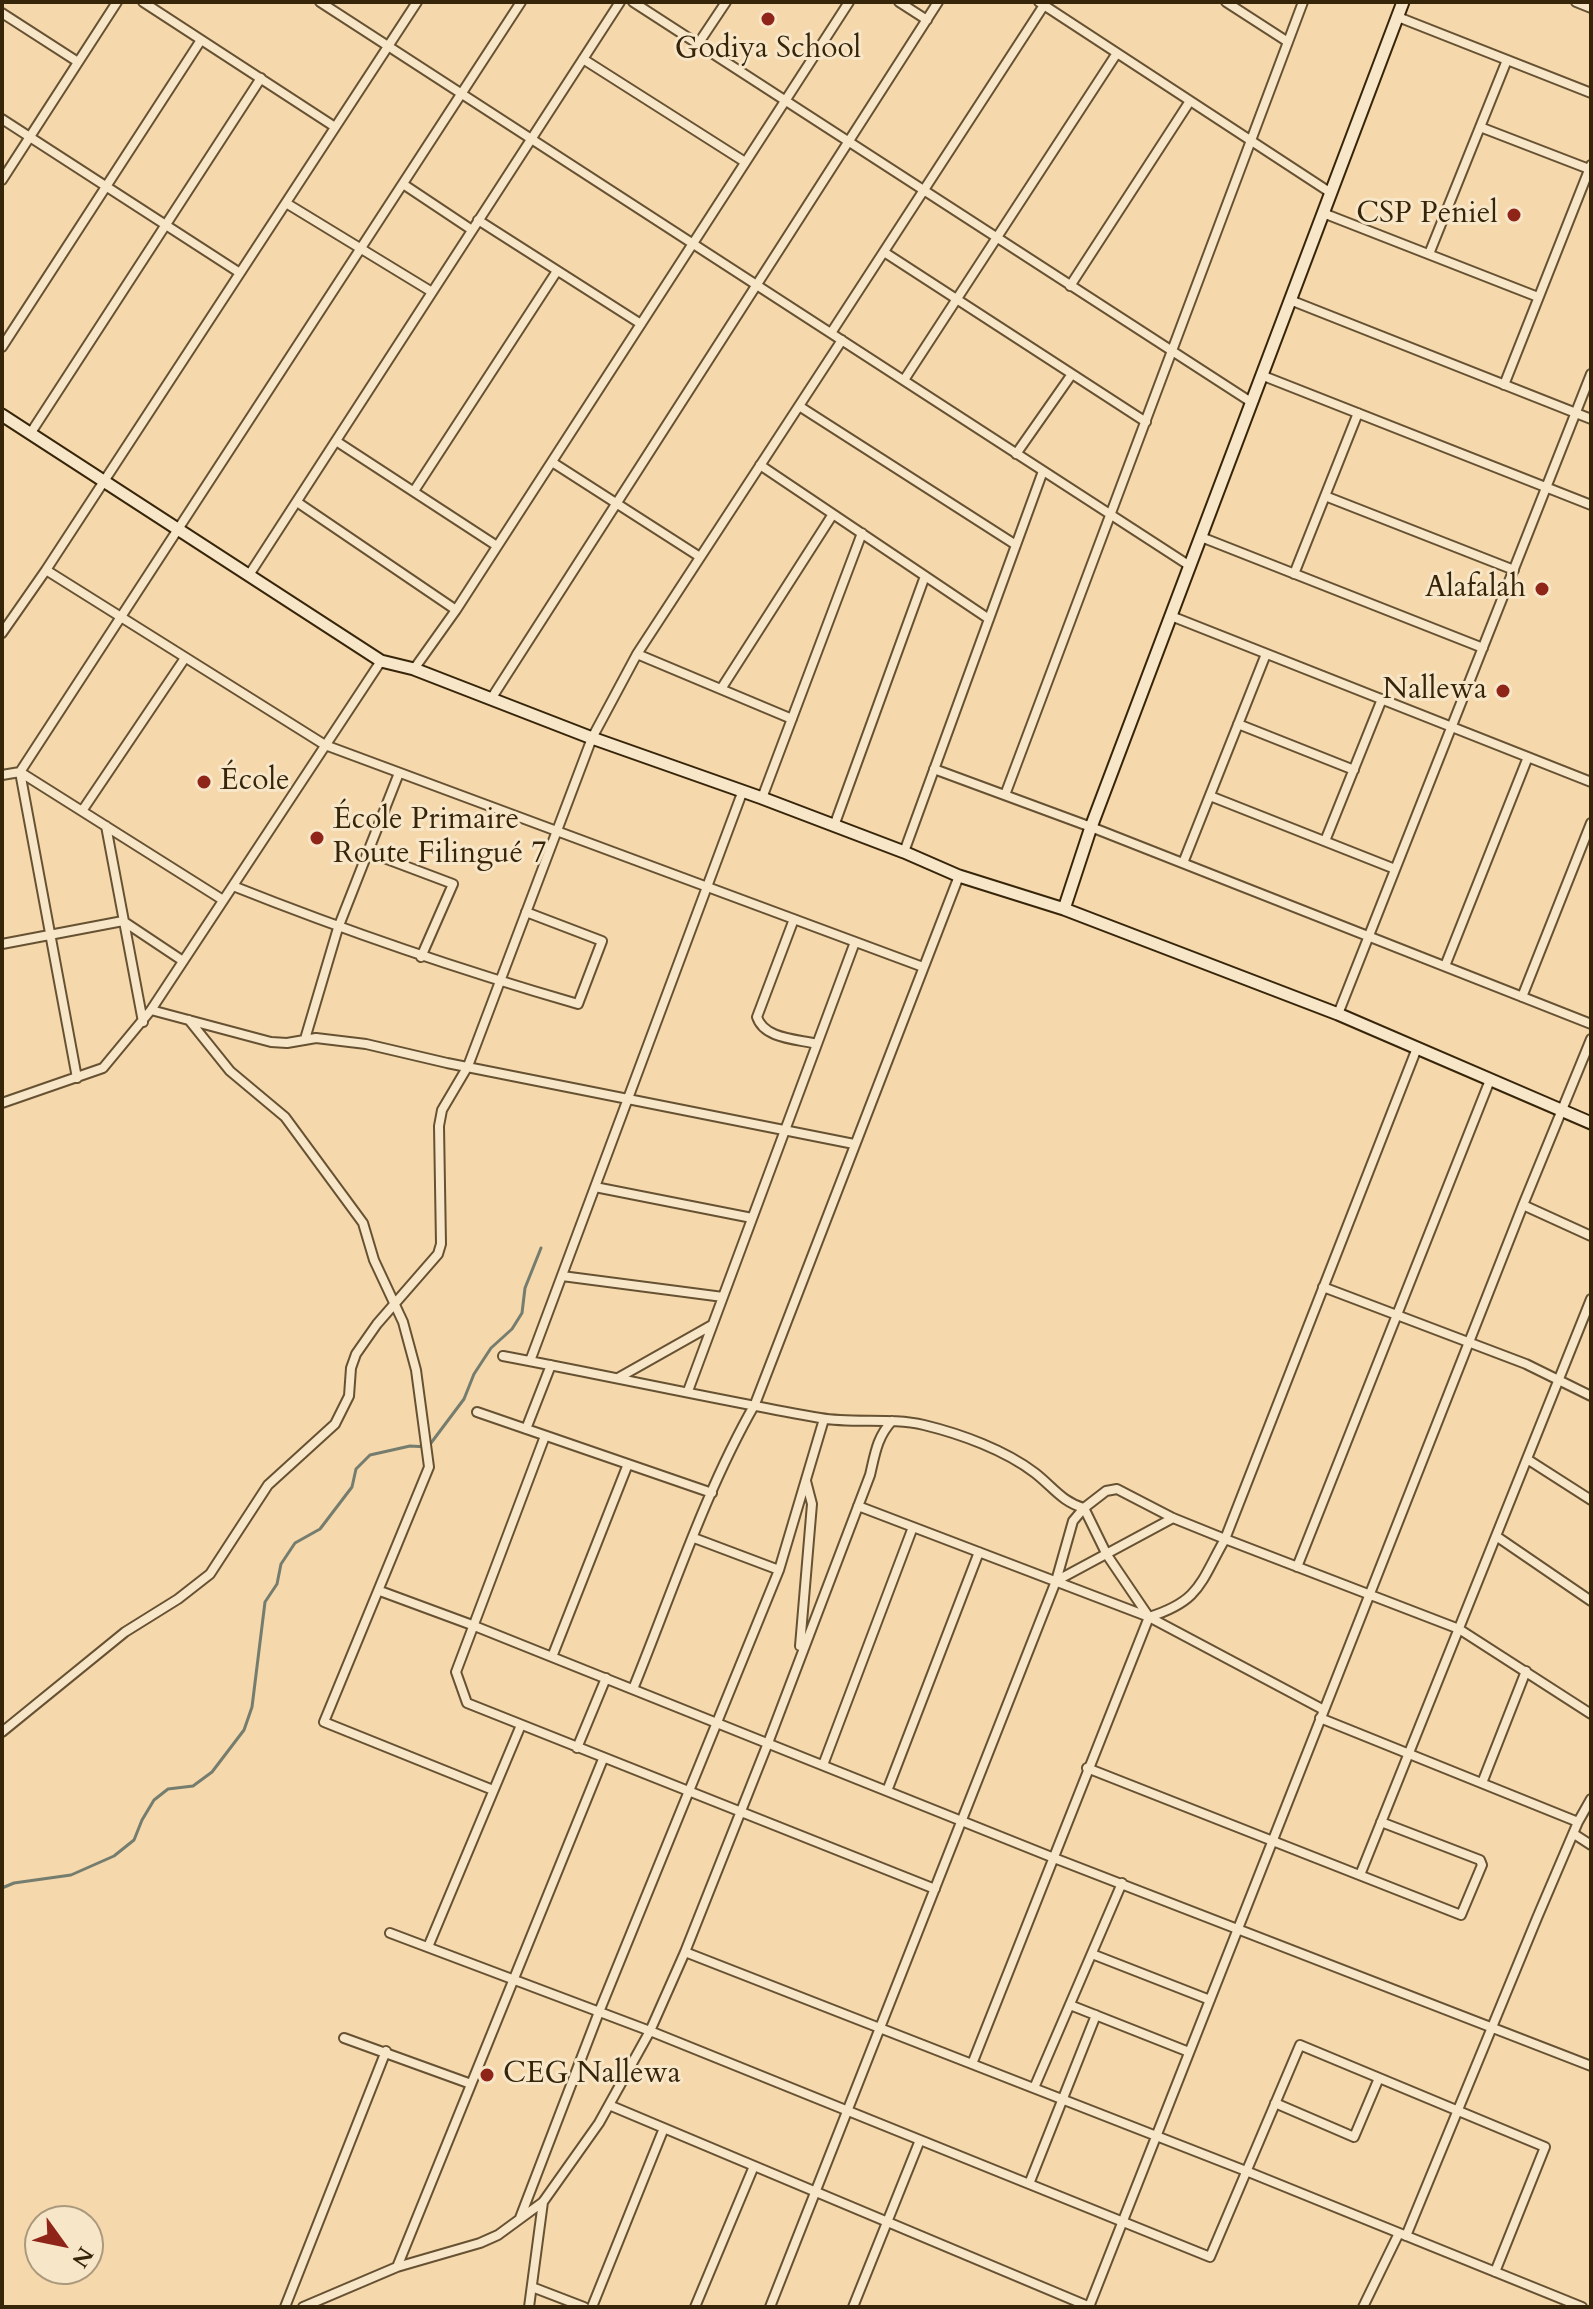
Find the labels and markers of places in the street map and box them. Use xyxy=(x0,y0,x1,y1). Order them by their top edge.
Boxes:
marker: Godiya School xyxy=(759,10,777,28)
place label: Godiya School xyxy=(675,32,861,68)
place label: CSP Peniel xyxy=(1356,197,1498,233)
marker: CSP Peniel xyxy=(1505,206,1523,224)
place label: Alafalah xyxy=(1425,571,1526,607)
marker: Alafalah xyxy=(1533,580,1551,598)
place label: Nallewa xyxy=(1383,673,1487,709)
marker: Nallewa xyxy=(1494,682,1512,700)
place label: École xyxy=(220,764,290,800)
marker: École xyxy=(195,773,213,791)
place label: École Primaire Route Filingué 7 xyxy=(333,803,547,874)
marker: École Primaire Route Filingué 7 xyxy=(308,829,326,847)
place label: CEG Nallewa xyxy=(503,2057,681,2093)
marker: CEG Nallewa xyxy=(478,2066,496,2084)

